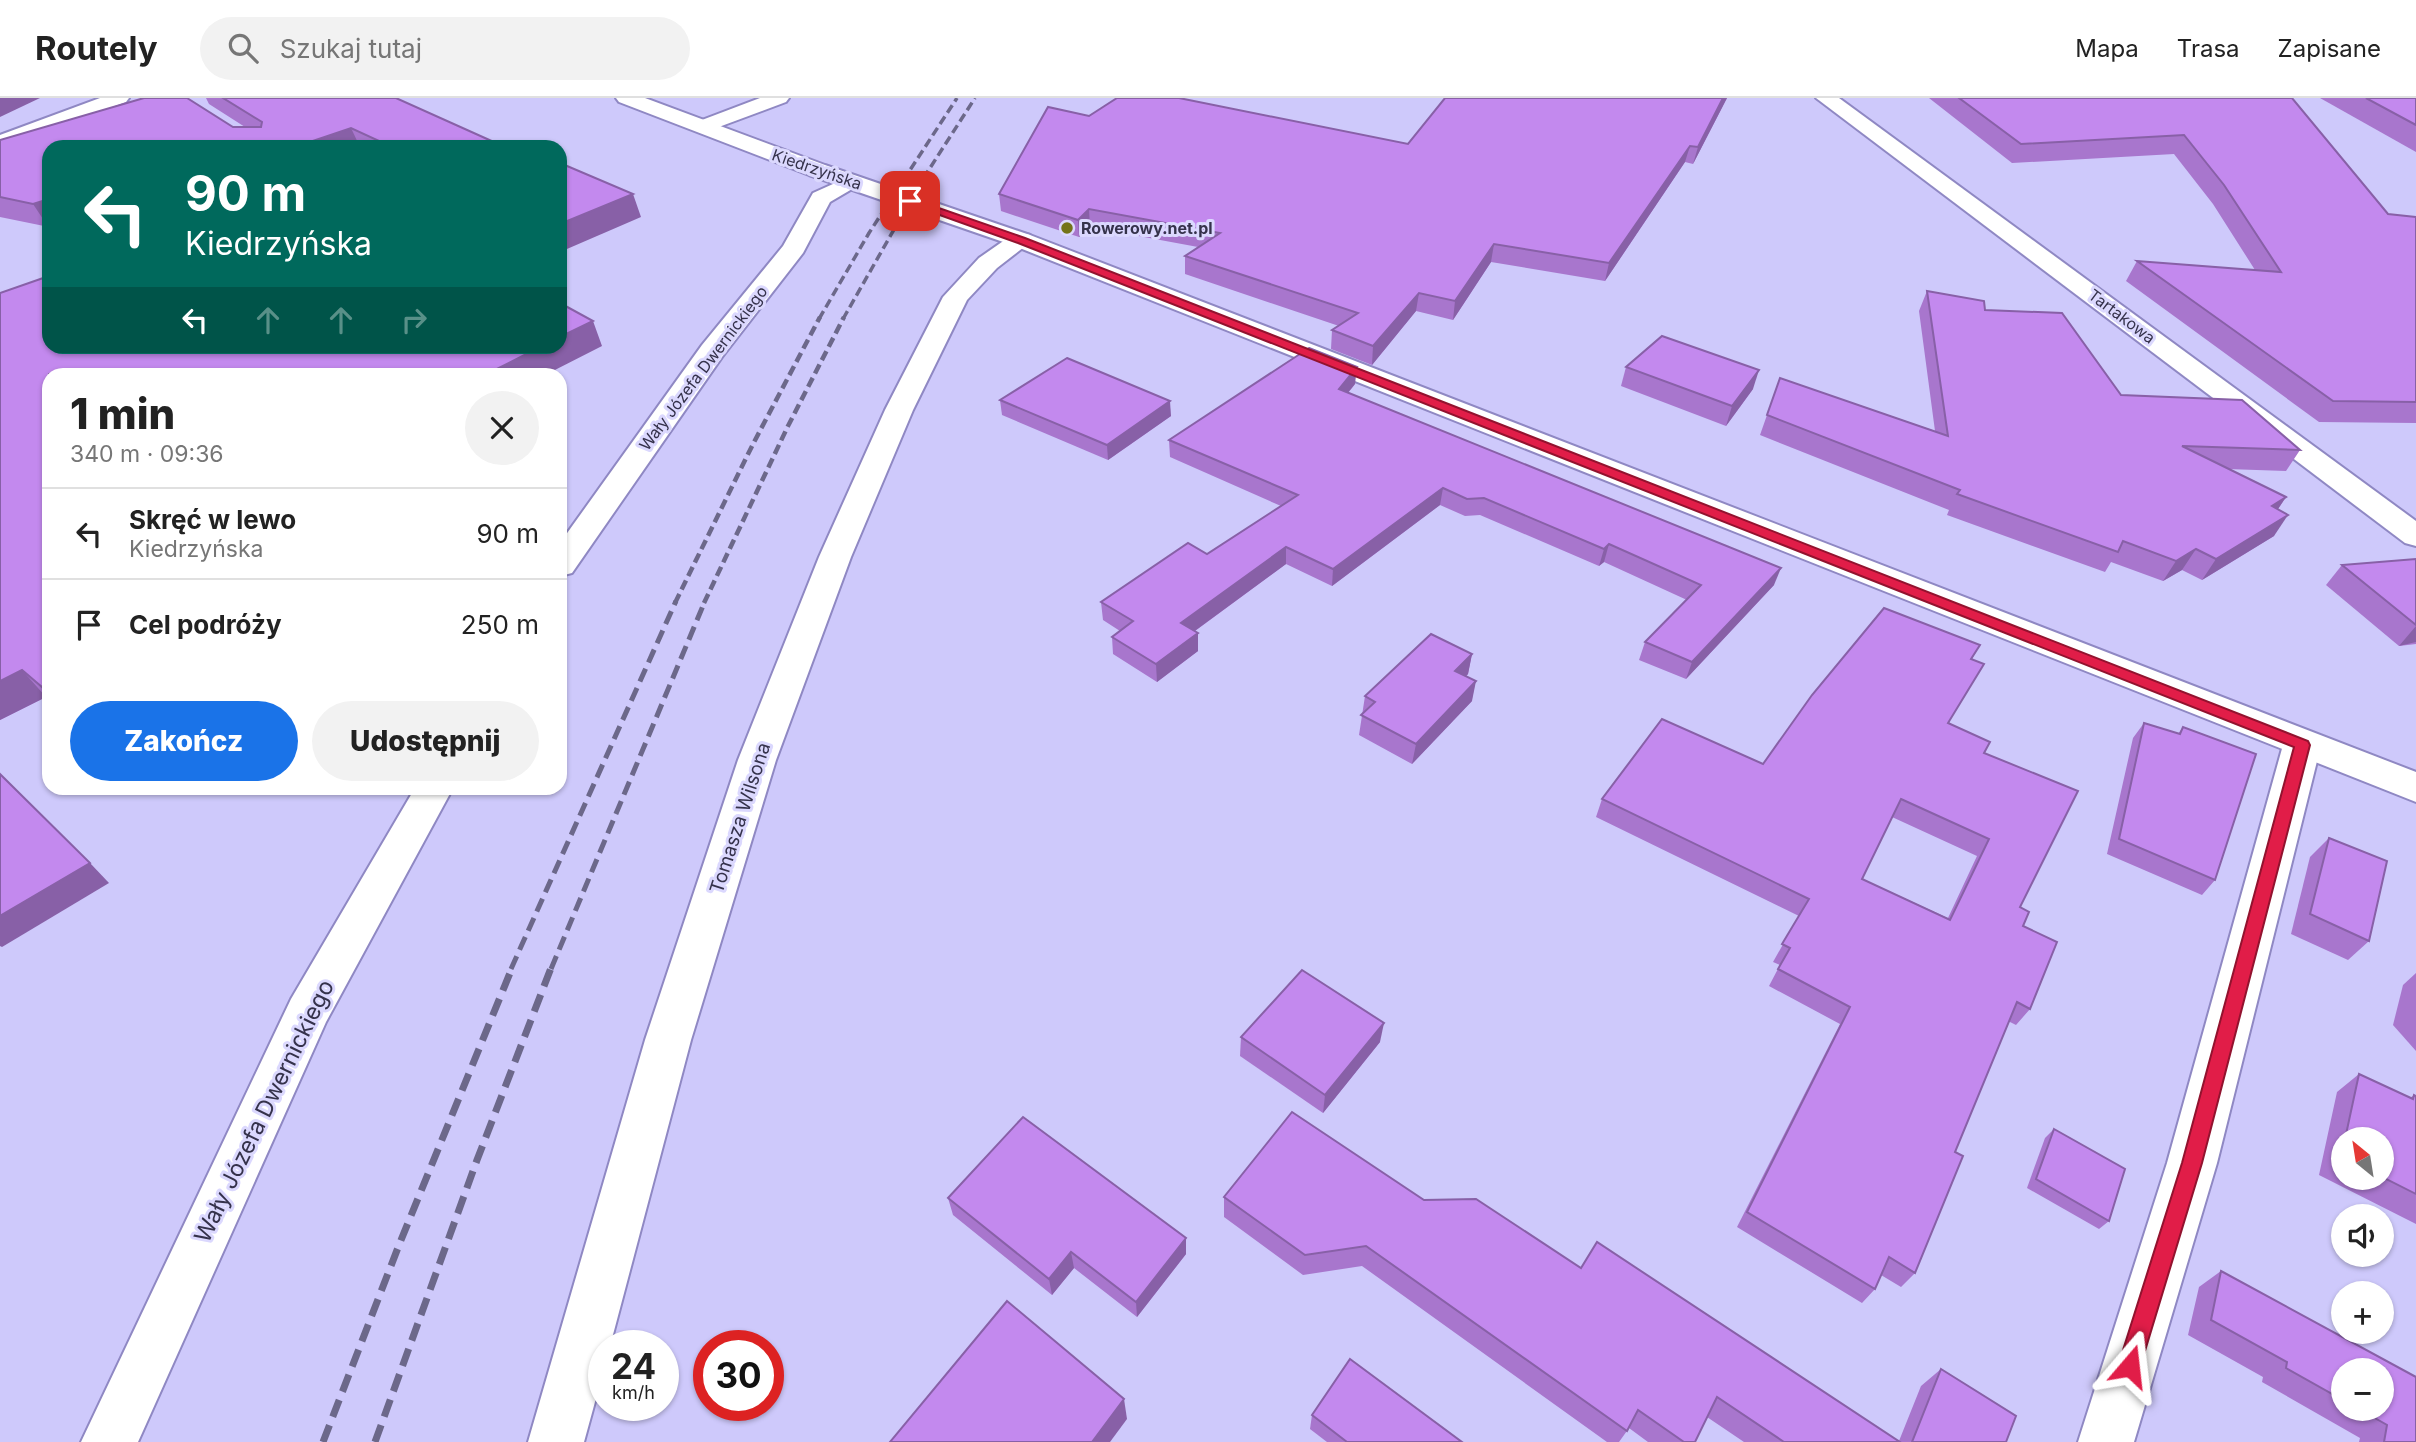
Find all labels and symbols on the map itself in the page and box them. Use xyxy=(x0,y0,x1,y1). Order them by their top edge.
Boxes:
street label: Kiedrzyńska xyxy=(770,144,864,194)
pin xyxy=(880,171,940,231)
place label: Rowerowy.net.pl xyxy=(1081,218,1213,238)
marker: Rowerowy.net.pl xyxy=(1059,220,1075,236)
street label: Wały Józefa Dwernickiego xyxy=(635,282,771,454)
street label: Tartakowa xyxy=(2085,284,2159,348)
street label: Tomasza Wilsona xyxy=(705,740,775,896)
street label: Wały Józefa Dwernickiego xyxy=(188,975,340,1247)
north arrow xyxy=(2331,1127,2394,1190)
position arrow xyxy=(2093,1329,2167,1403)
speed limit sign: 30 xyxy=(693,1330,784,1421)

